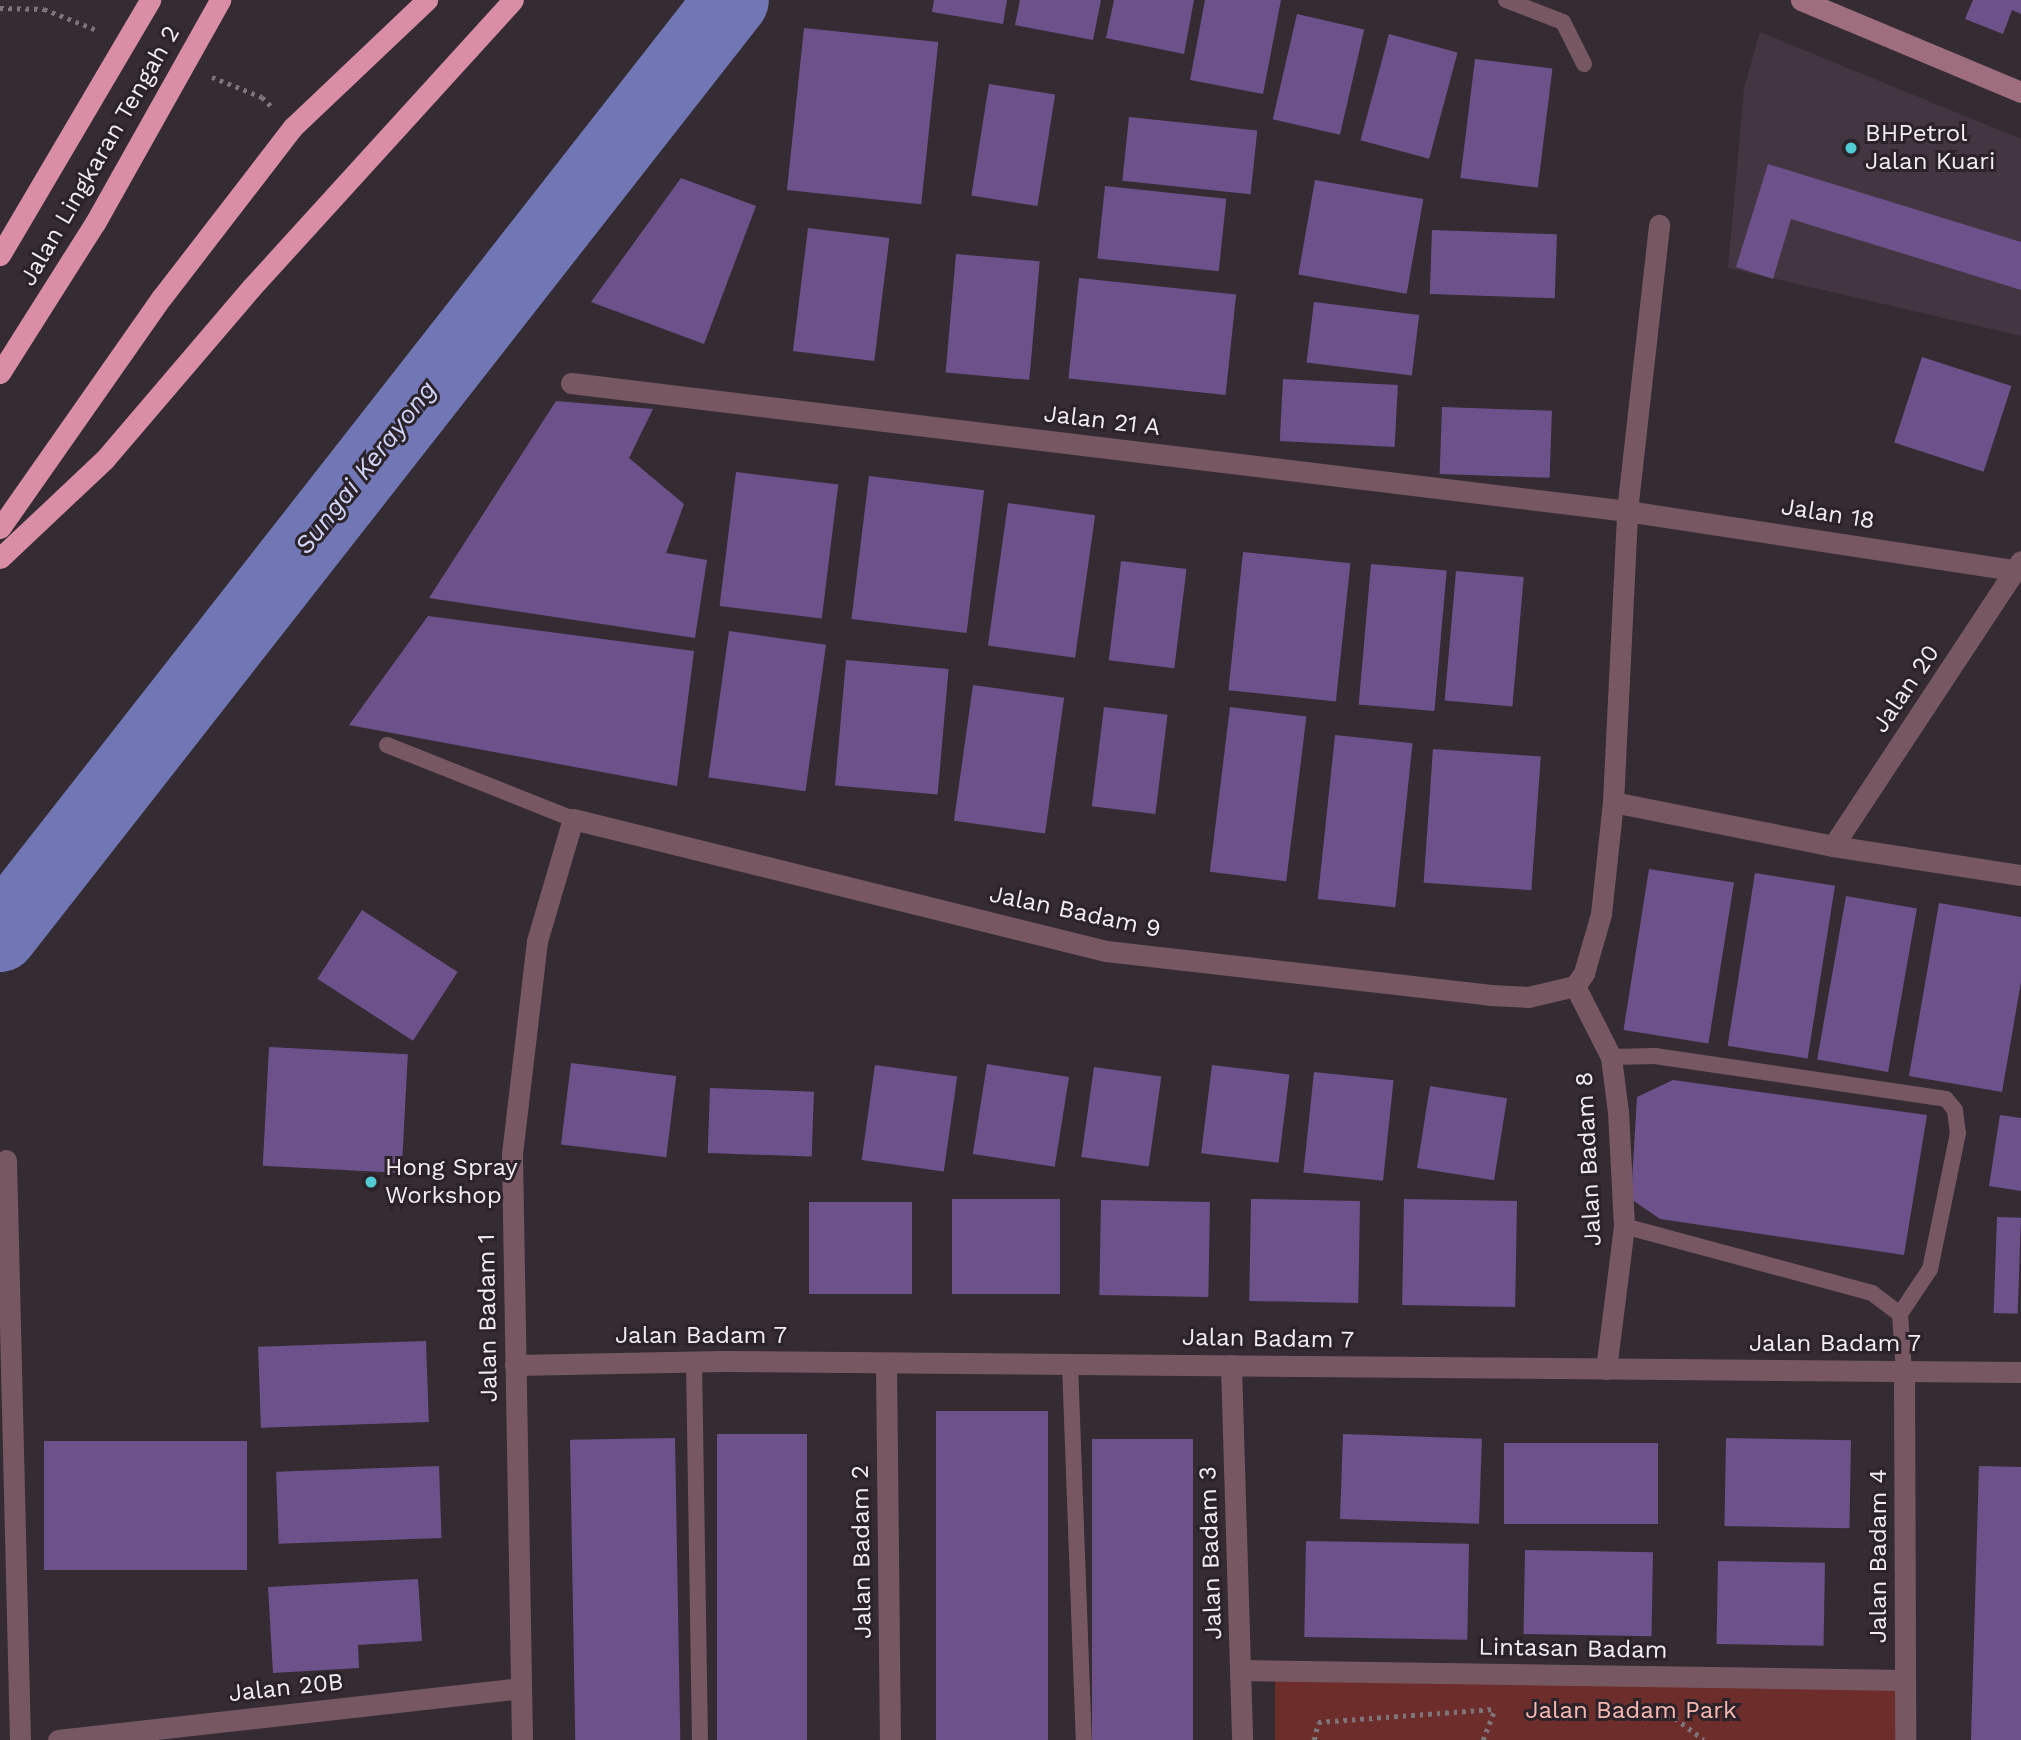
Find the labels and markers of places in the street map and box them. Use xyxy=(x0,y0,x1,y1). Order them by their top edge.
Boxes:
place label: BHPetrol Jalan Kuari xyxy=(1865,120,1995,176)
marker: BHPetrol Jalan Kuari xyxy=(1843,140,1859,156)
place label: Hong Spray Workshop xyxy=(385,1154,518,1210)
marker: Hong Spray Workshop xyxy=(363,1174,379,1190)

